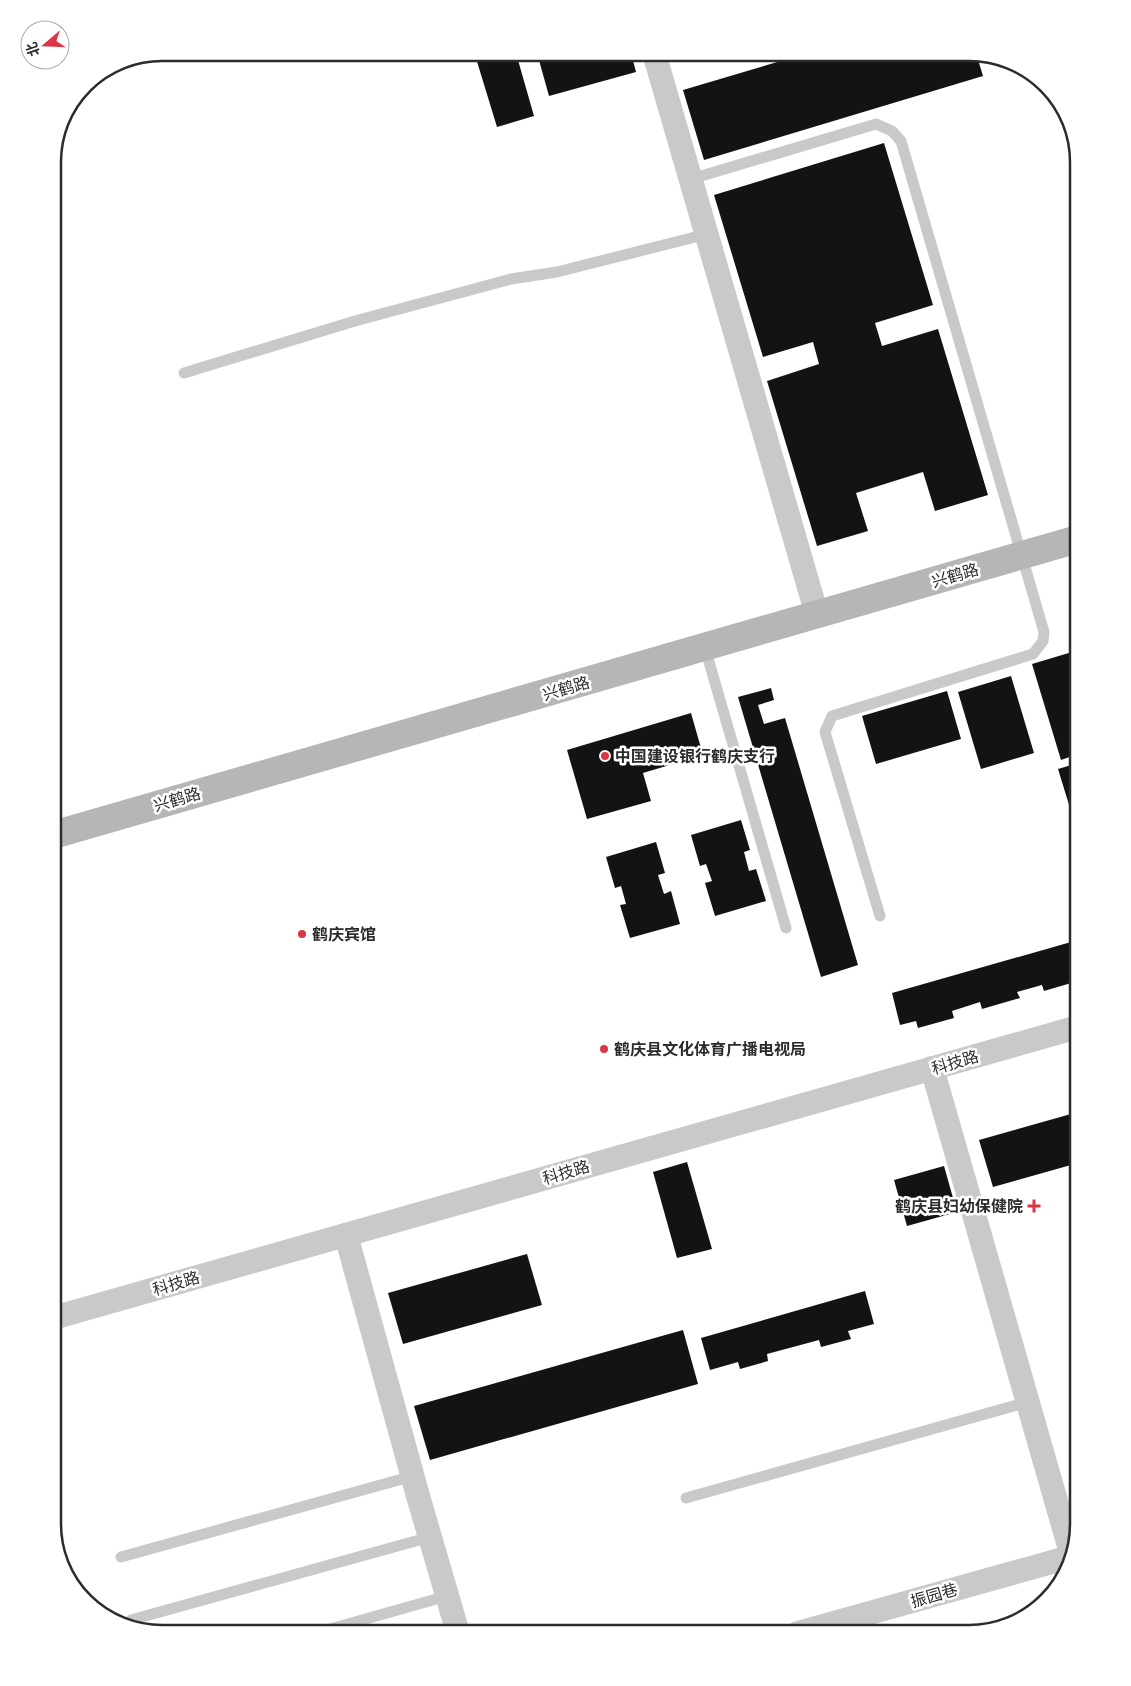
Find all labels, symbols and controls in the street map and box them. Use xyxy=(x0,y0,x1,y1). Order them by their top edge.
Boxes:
north arrow xyxy=(20,20,70,70)
text: 北 xyxy=(23,40,43,58)
street label: 兴鹤路 xyxy=(929,560,981,591)
street label: 兴鹤路 xyxy=(540,673,592,704)
place label: 中国建设银行鹤庆支行 xyxy=(615,747,775,766)
marker: 中国建设银行鹤庆支行 xyxy=(599,750,611,762)
street label: 兴鹤路 xyxy=(151,784,203,815)
place label: 鹤庆宾馆 xyxy=(312,925,376,944)
marker: 鹤庆宾馆 xyxy=(296,928,308,940)
place label: 鹤庆县文化体育广播电视局 xyxy=(614,1040,806,1059)
marker: 鹤庆县文化体育广播电视局 xyxy=(598,1043,610,1055)
street label: 科技路 xyxy=(929,1047,981,1078)
street label: 科技路 xyxy=(540,1157,592,1188)
place label: 鹤庆县妇幼保健院 xyxy=(895,1197,1023,1216)
marker: 鹤庆县妇幼保健院 xyxy=(1027,1199,1041,1213)
street label: 科技路 xyxy=(150,1268,202,1299)
street label: 振园巷 xyxy=(908,1580,960,1611)

